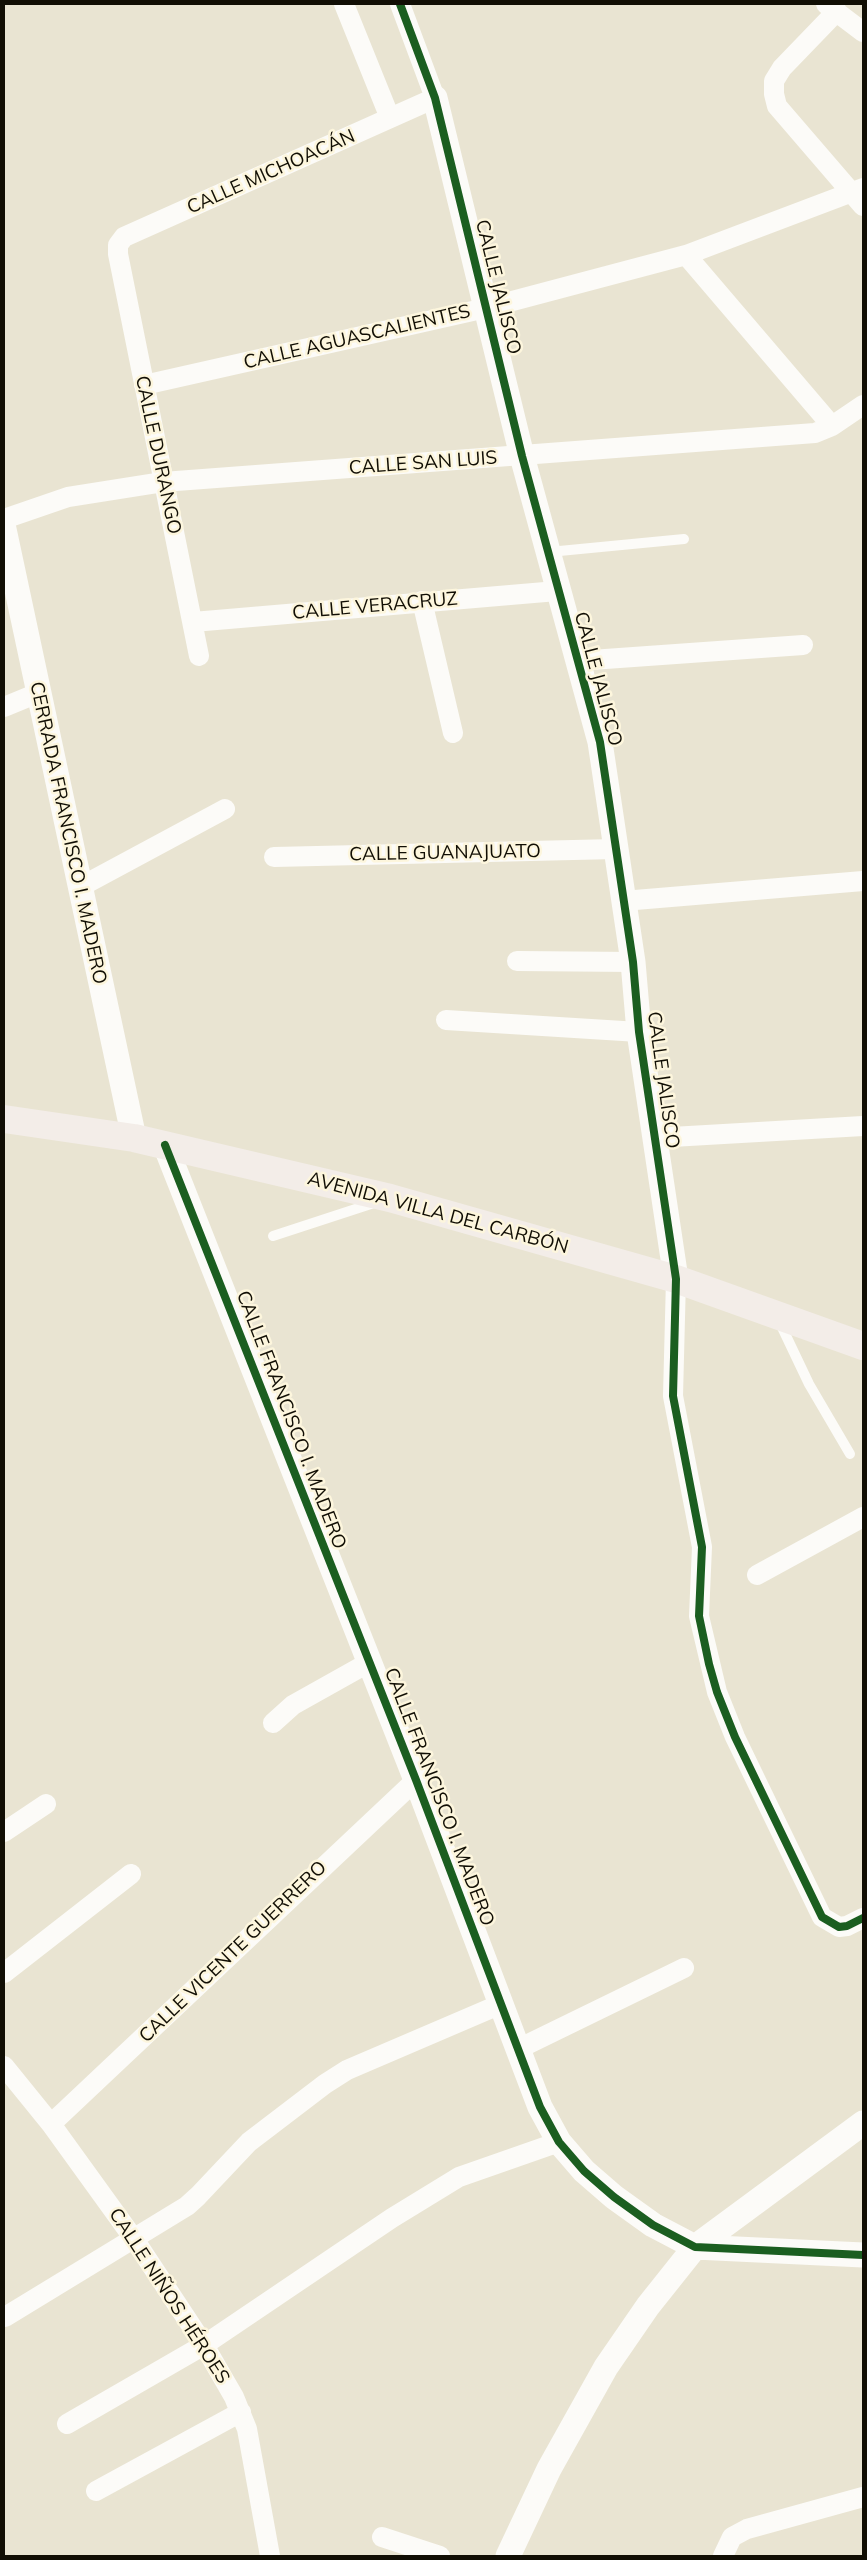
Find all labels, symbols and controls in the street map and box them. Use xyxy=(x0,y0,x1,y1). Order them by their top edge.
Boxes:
street label: CALLE MICHOACÁN xyxy=(184,125,358,219)
street label: CALLE JALISCO xyxy=(470,217,526,357)
street label: CALLE AGUASCALIENTES xyxy=(241,300,473,374)
street label: CALLE DURANGO xyxy=(130,374,186,536)
street label: CALLE SAN LUIS xyxy=(348,446,498,480)
street label: CALLE VERACRUZ xyxy=(291,587,459,625)
street label: CALLE JALISCO xyxy=(569,609,627,749)
street label: CERRADA FRANCISCO I. MADERO xyxy=(25,680,111,986)
street label: CALLE GUANAJUATO xyxy=(349,840,541,866)
street label: CALLE JALISCO xyxy=(642,1010,684,1150)
street label: AVENIDA VILLA DEL CARBÓN xyxy=(305,1167,571,1259)
street label: CALLE FRANCISCO I. MADERO xyxy=(231,1288,351,1552)
street label: CALLE FRANCISCO I. MADERO xyxy=(379,1665,499,1929)
street label: CALLE VICENTE GUERRERO xyxy=(135,1856,331,2048)
street label: CALLE NIÑOS HÉROES xyxy=(104,2204,234,2388)

